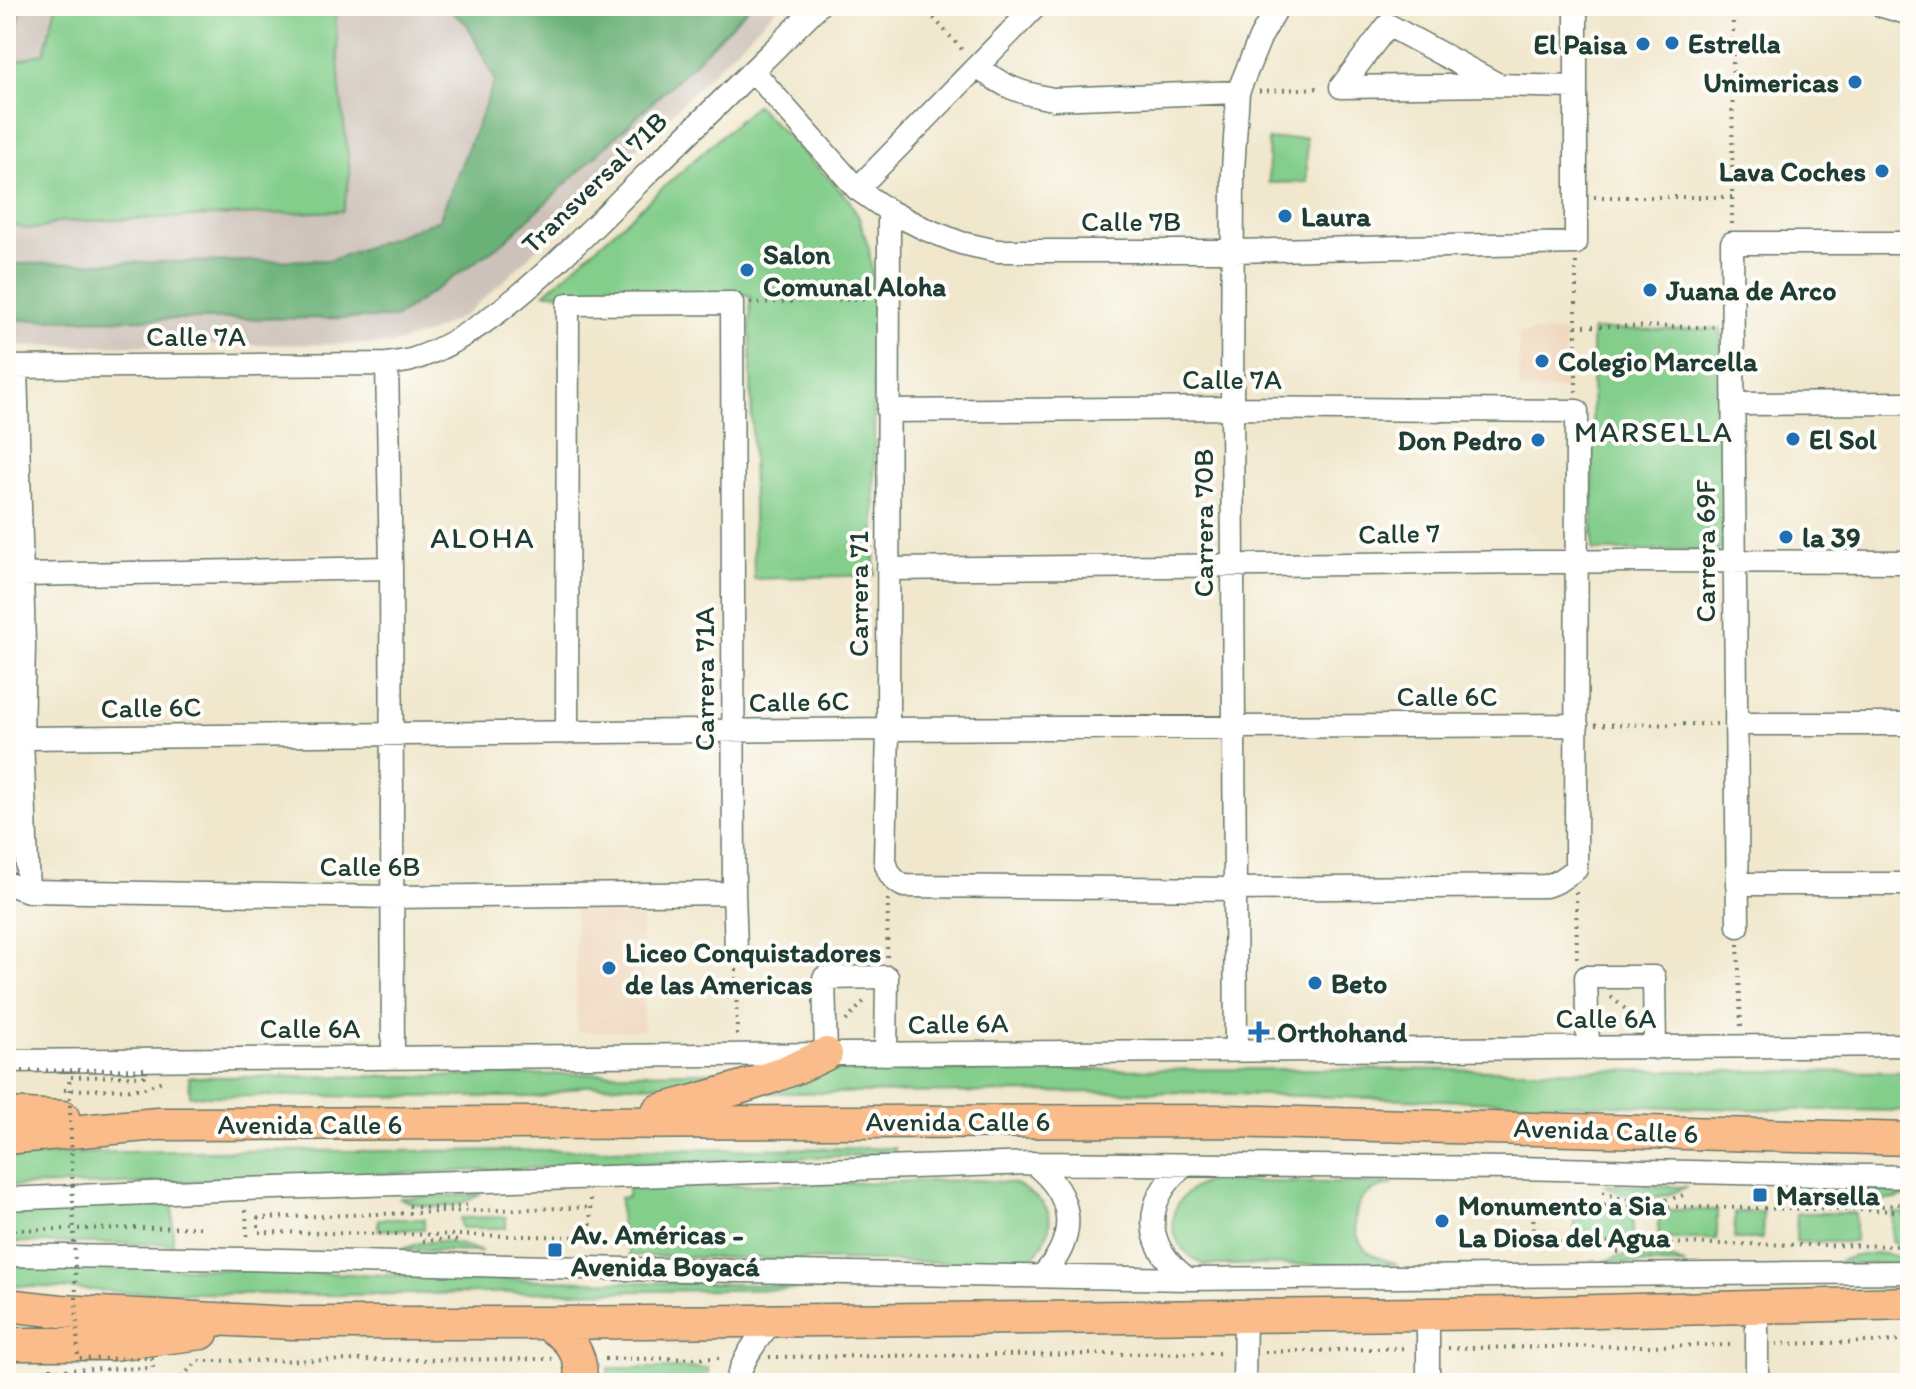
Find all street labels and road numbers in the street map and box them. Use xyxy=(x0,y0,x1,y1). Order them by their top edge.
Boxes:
street label: Transversal 71B xyxy=(514,104,674,260)
street label: Calle 7B xyxy=(1081,204,1181,238)
street label: Calle 7A xyxy=(146,319,246,353)
street label: Calle 7A xyxy=(1182,362,1282,396)
street label: Carrera 70B xyxy=(1186,449,1220,597)
street label: Carrera 69F xyxy=(1688,479,1722,623)
street label: Calle 7 xyxy=(1358,515,1440,551)
street label: Carrera 71 xyxy=(841,531,875,657)
street label: Carrera 71A xyxy=(687,607,721,751)
street label: Calle 6C xyxy=(1397,679,1497,713)
street label: Calle 6C xyxy=(748,683,850,719)
street label: Calle 6C xyxy=(100,689,202,725)
street label: Calle 6B xyxy=(320,849,420,883)
street label: Calle 6A xyxy=(1556,1001,1656,1035)
street label: Calle 6A xyxy=(907,1005,1009,1041)
street label: Calle 6A xyxy=(260,1011,360,1045)
street label: Avenida Calle 6 xyxy=(866,1104,1050,1138)
street label: Avenida Calle 6 xyxy=(218,1107,402,1141)
street label: Avenida Calle 6 xyxy=(1513,1110,1699,1150)

